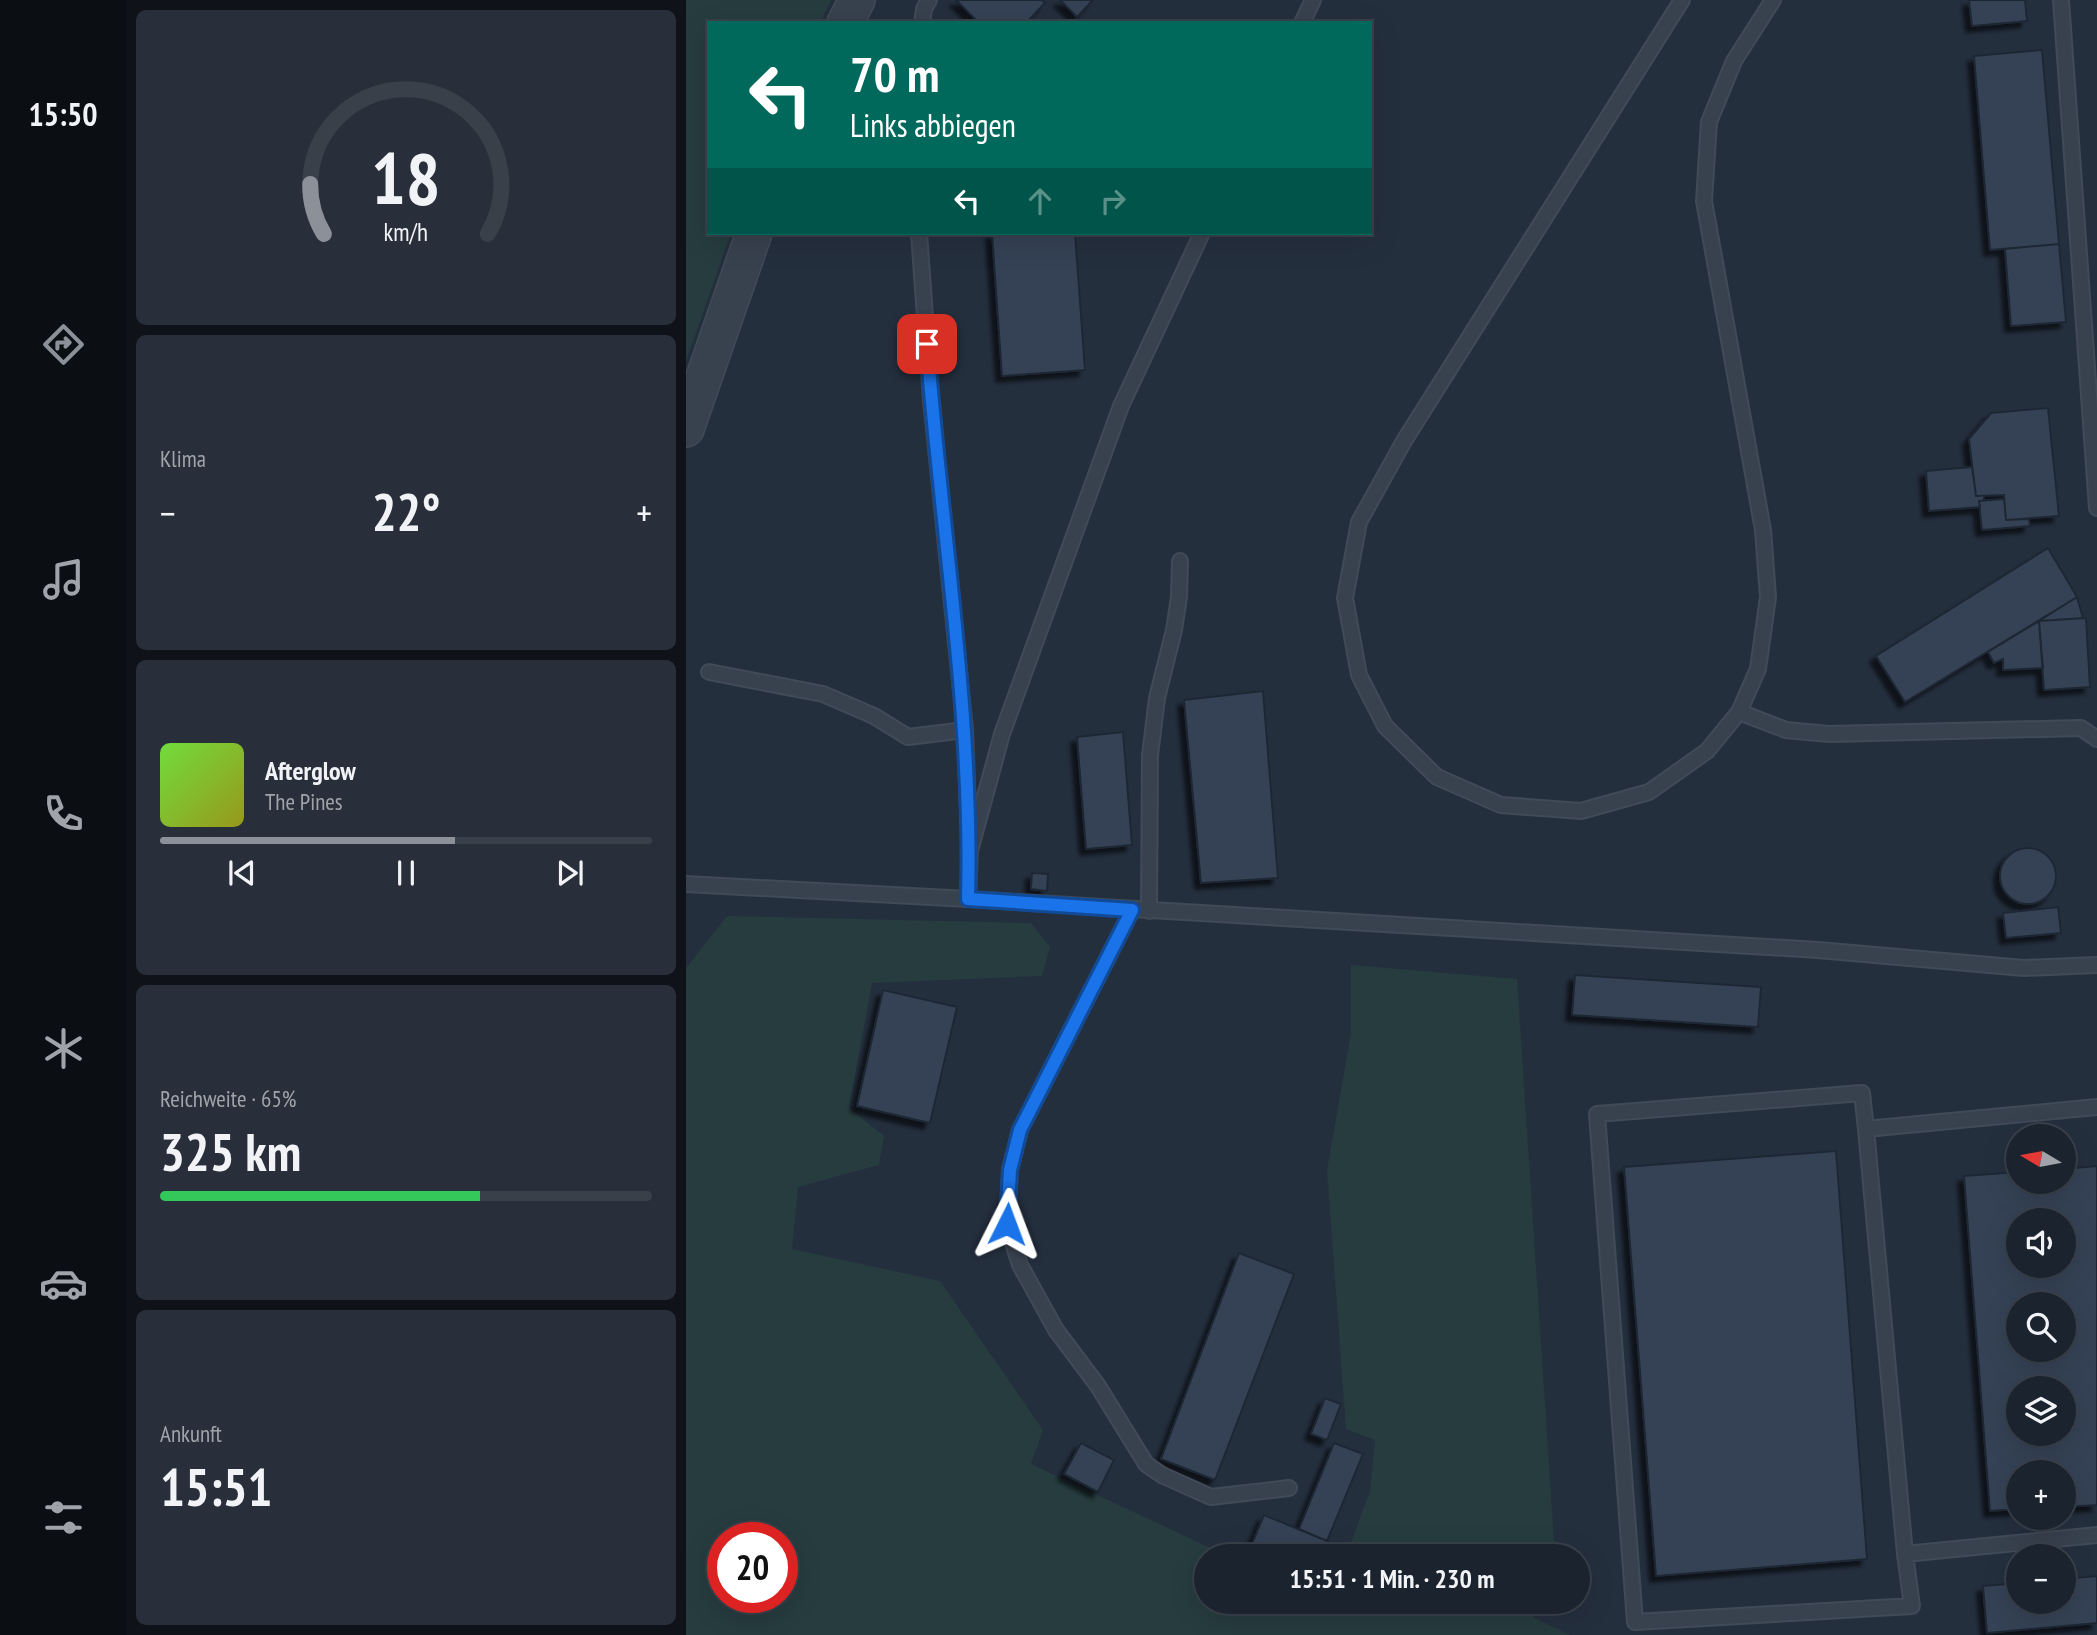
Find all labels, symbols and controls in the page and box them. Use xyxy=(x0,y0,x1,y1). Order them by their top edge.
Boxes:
text: 70 m xyxy=(850,42,939,106)
icon: left xyxy=(735,49,826,140)
text: 15:50 xyxy=(28,93,98,135)
text: Links abbiegen xyxy=(850,104,1016,146)
text: 18 xyxy=(371,130,441,224)
icon: left xyxy=(948,182,986,220)
icon: ahead xyxy=(1021,182,1059,220)
icon: right xyxy=(1094,182,1132,220)
text: km/h xyxy=(384,215,428,247)
pin xyxy=(897,314,957,374)
icon: directions xyxy=(39,320,88,369)
icon: arrive xyxy=(908,325,946,363)
text: Klima xyxy=(160,444,206,473)
text: 22° xyxy=(372,478,440,545)
text: − xyxy=(160,488,176,537)
text: + xyxy=(636,488,652,537)
icon: music xyxy=(39,555,88,604)
text: Afterglow xyxy=(265,754,356,787)
text: The Pines xyxy=(265,787,343,816)
icon: phone xyxy=(39,789,88,838)
icon: previous xyxy=(223,854,261,892)
icon: pause xyxy=(387,854,425,892)
icon: next xyxy=(551,854,589,892)
icon: climate xyxy=(39,1024,88,1073)
text: Reichweite · 65% xyxy=(160,1084,296,1113)
text: 325 km xyxy=(160,1118,301,1185)
north arrow xyxy=(2006,1124,2076,1194)
map controls xyxy=(2006,1124,2076,1614)
position arrow xyxy=(970,1187,1044,1261)
button: sound xyxy=(2006,1208,2076,1278)
icon: car xyxy=(39,1259,88,1308)
button: search xyxy=(2006,1292,2076,1362)
button: layers xyxy=(2006,1376,2076,1446)
text: Ankunft xyxy=(160,1419,222,1448)
text: 15:51 xyxy=(160,1453,272,1520)
button: + xyxy=(2006,1460,2076,1530)
icon: filters xyxy=(39,1493,88,1542)
speed limit sign: 20 xyxy=(707,1522,798,1613)
button: − xyxy=(2006,1544,2076,1614)
text: 15:51 · 1 Min. · 230 m xyxy=(1290,1562,1494,1595)

